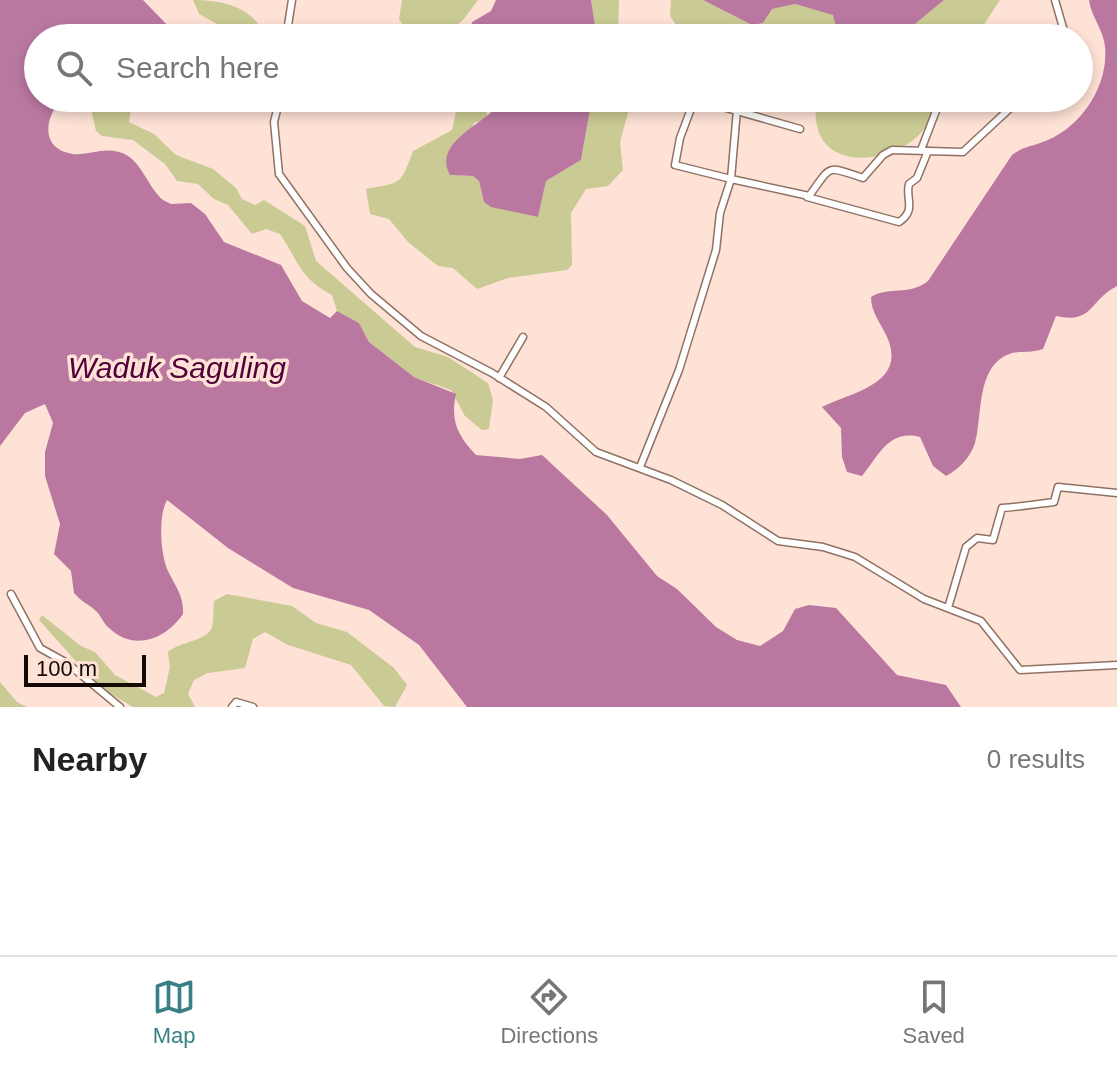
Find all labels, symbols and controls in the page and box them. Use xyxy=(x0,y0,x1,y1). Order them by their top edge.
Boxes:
search box xyxy=(24,24,1093,112)
icon: search xyxy=(52,46,96,90)
text: Search here xyxy=(116,51,279,84)
water label: Waduk Saguling xyxy=(68,351,286,384)
scale bar xyxy=(24,651,146,687)
text: 100 m xyxy=(36,656,97,681)
text: Nearby xyxy=(32,740,147,778)
text: 0 results xyxy=(987,744,1085,774)
tab: Map xyxy=(152,975,196,1049)
tab: Directions xyxy=(500,975,598,1049)
tab: Saved xyxy=(902,975,965,1049)

